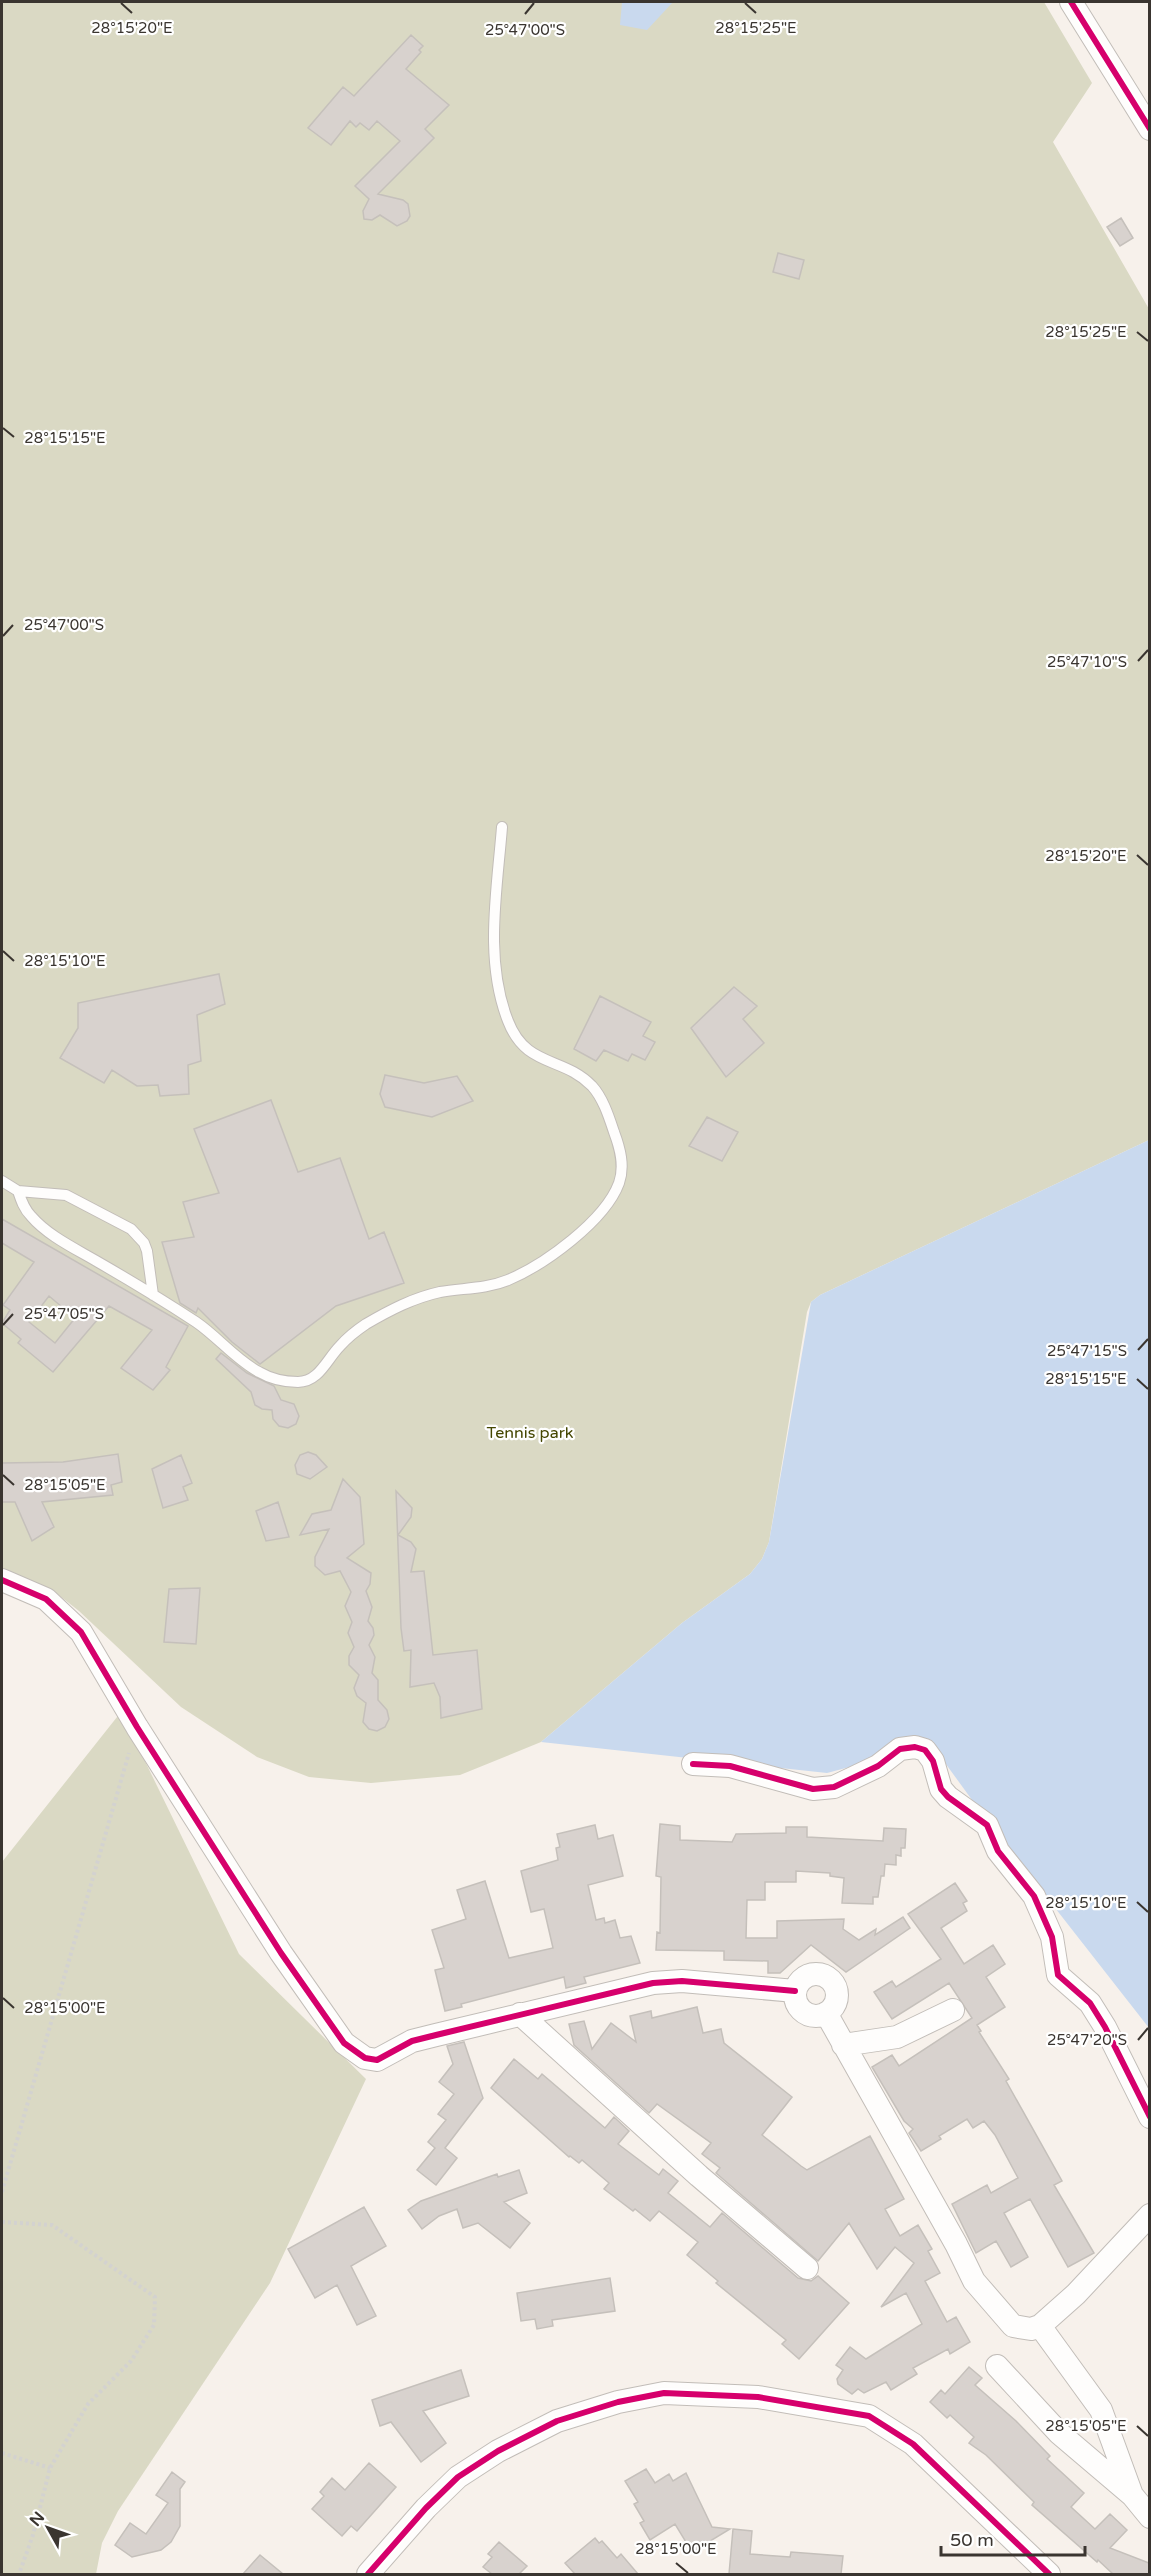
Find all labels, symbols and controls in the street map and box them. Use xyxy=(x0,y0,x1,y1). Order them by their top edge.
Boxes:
text: 28°15'20"E xyxy=(91,19,173,37)
text: 28°15'25"E xyxy=(715,19,797,37)
text: 25°47'00"S xyxy=(485,21,565,39)
text: 28°15'25"E xyxy=(1045,323,1127,341)
text: 28°15'15"E xyxy=(24,429,106,447)
text: 25°47'00"S xyxy=(24,616,104,634)
text: 25°47'10"S xyxy=(1047,653,1127,671)
text: 28°15'20"E xyxy=(1045,847,1127,865)
text: 28°15'10"E xyxy=(24,952,106,970)
text: 25°47'05"S xyxy=(24,1305,104,1323)
text: 25°47'15"S xyxy=(1047,1342,1127,1360)
text: 28°15'15"E xyxy=(1045,1370,1127,1388)
park label: Tennis park xyxy=(486,1423,574,1443)
text: 28°15'05"E xyxy=(24,1476,106,1494)
text: 28°15'10"E xyxy=(1045,1894,1127,1912)
text: 28°15'00"E xyxy=(24,1999,106,2017)
text: 25°47'20"S xyxy=(1047,2031,1127,2049)
text: 28°15'05"E xyxy=(1045,2417,1127,2435)
north arrow xyxy=(18,2498,78,2558)
text: N xyxy=(25,2508,49,2530)
scale bar xyxy=(941,2519,1085,2557)
text: 50 m xyxy=(950,2529,994,2551)
text: 28°15'00"E xyxy=(635,2540,717,2558)

